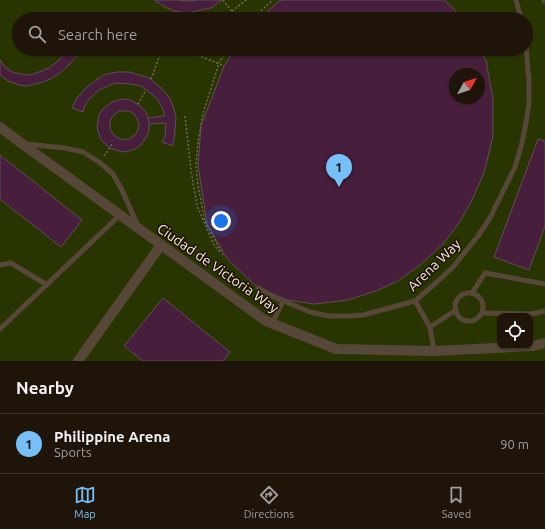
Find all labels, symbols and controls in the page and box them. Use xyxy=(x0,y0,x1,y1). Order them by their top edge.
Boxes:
search box xyxy=(12,12,533,56)
icon: search xyxy=(26,23,48,45)
text: Search here xyxy=(58,26,137,43)
north arrow xyxy=(449,68,485,104)
pin: 1 xyxy=(326,154,352,187)
your location xyxy=(211,211,231,231)
street label: Ciudad de Victoria Way xyxy=(154,220,282,316)
street label: Arena Way xyxy=(404,236,464,294)
map controls xyxy=(497,313,533,349)
button: locate xyxy=(497,313,533,349)
text: Nearby xyxy=(16,378,74,397)
text: Philippine Arena xyxy=(54,428,170,445)
text: 1 xyxy=(25,437,33,451)
text: 90 m xyxy=(500,437,529,451)
text: Sports xyxy=(54,445,92,459)
tab: Map xyxy=(74,484,96,520)
tab: Directions xyxy=(244,484,294,520)
tab: Saved xyxy=(442,484,471,520)

